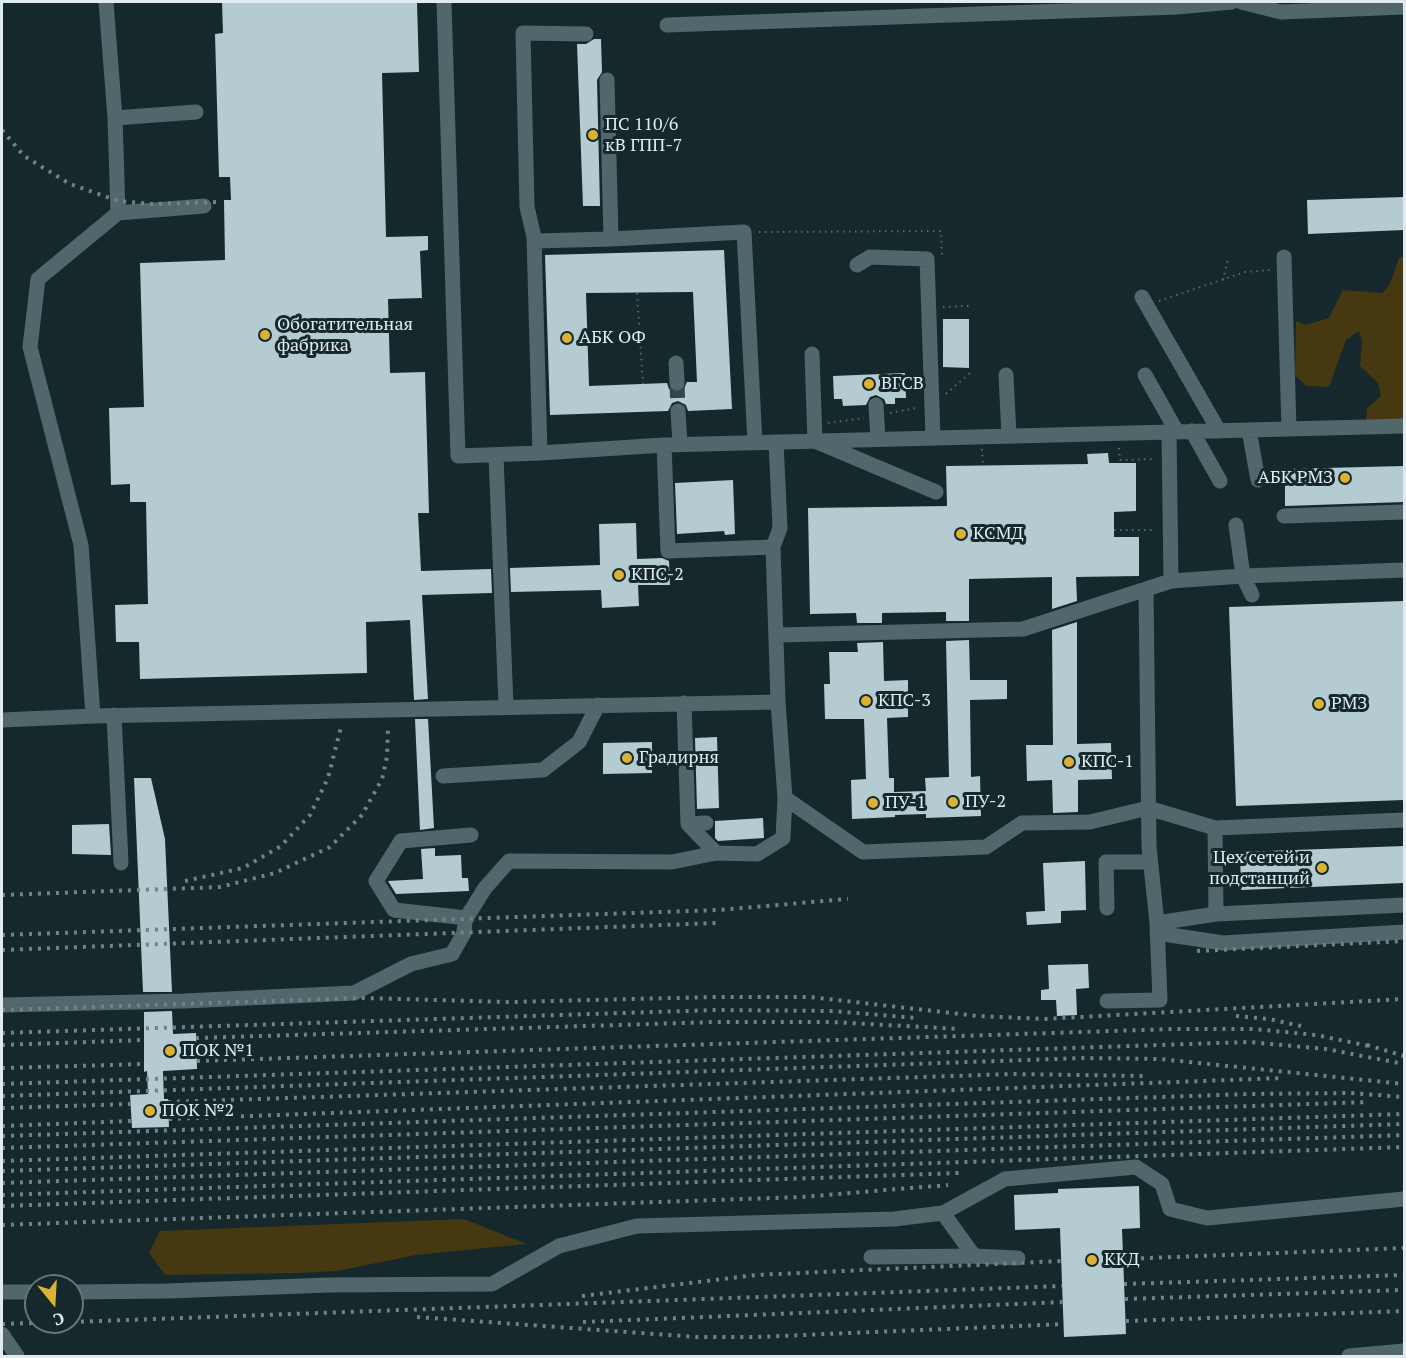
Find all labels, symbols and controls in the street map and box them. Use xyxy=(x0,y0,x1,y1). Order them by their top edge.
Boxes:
place label: ПС 110/6 кВ ГПП-7 xyxy=(605,114,682,156)
marker: ПС 110/6 кВ ГПП-7 xyxy=(586,128,600,142)
place label: Обогатительная фабрика xyxy=(277,314,413,356)
place label: АБК ОФ xyxy=(579,327,646,349)
marker: Обогатительная фабрика xyxy=(258,328,272,342)
marker: АБК ОФ xyxy=(560,331,574,345)
place label: ВГСВ xyxy=(881,373,924,395)
marker: ВГСВ xyxy=(862,377,876,391)
place label: АБК РМЗ xyxy=(1258,467,1333,489)
marker: АБК РМЗ xyxy=(1338,471,1352,485)
place label: КСМД xyxy=(973,523,1024,545)
marker: КСМД xyxy=(954,527,968,541)
place label: КПС-2 xyxy=(631,564,684,586)
marker: КПС-2 xyxy=(612,568,626,582)
place label: КПС-3 xyxy=(878,690,931,712)
place label: РМЗ xyxy=(1331,693,1367,715)
marker: КПС-3 xyxy=(859,694,873,708)
marker: РМЗ xyxy=(1312,697,1326,711)
place label: Градирня xyxy=(639,747,719,769)
marker: Градирня xyxy=(620,751,634,765)
place label: КПС-1 xyxy=(1081,751,1134,773)
marker: КПС-1 xyxy=(1062,755,1076,769)
place label: ПУ-2 xyxy=(965,791,1006,813)
place label: ПУ-1 xyxy=(885,792,926,814)
marker: ПУ-2 xyxy=(946,795,960,809)
marker: ПУ-1 xyxy=(866,796,880,810)
place label: Цех сетей и подстанций xyxy=(1209,847,1310,890)
marker: Цех сетей и подстанций xyxy=(1315,861,1329,875)
place label: ПОК №1 xyxy=(182,1040,254,1062)
marker: ПОК №1 xyxy=(163,1044,177,1058)
place label: ПОК №2 xyxy=(162,1100,234,1122)
marker: ПОК №2 xyxy=(143,1104,157,1118)
place label: ККД xyxy=(1104,1249,1140,1271)
marker: ККД xyxy=(1085,1253,1099,1267)
north arrow xyxy=(24,1274,84,1334)
text: С xyxy=(51,1307,67,1331)

